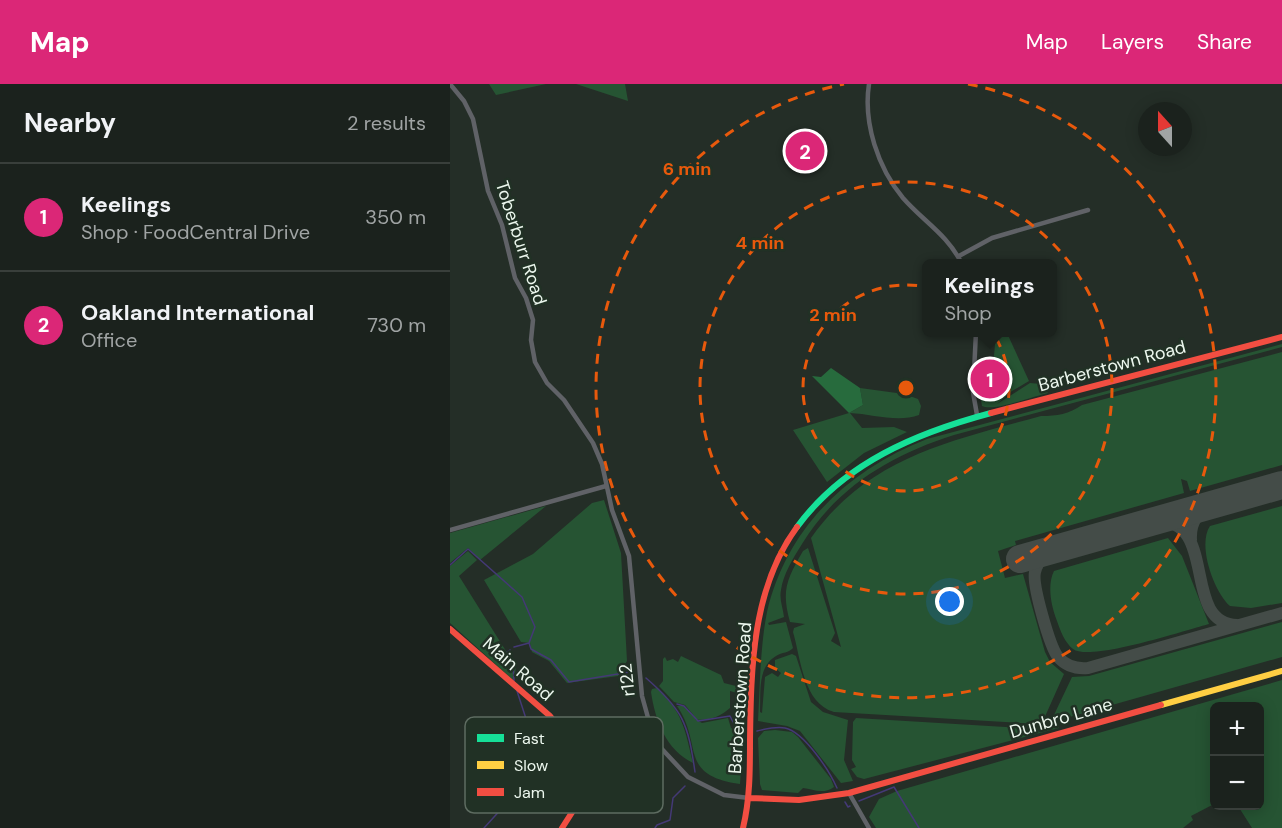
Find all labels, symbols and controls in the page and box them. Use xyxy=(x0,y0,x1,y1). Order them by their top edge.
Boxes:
text: Map xyxy=(30,24,90,61)
text: Map xyxy=(1026,28,1068,56)
text: Layers xyxy=(1101,28,1164,56)
text: Share xyxy=(1197,28,1252,56)
north arrow xyxy=(1138,102,1192,156)
text: Nearby xyxy=(24,106,116,140)
text: 2 results xyxy=(347,110,426,136)
pin: 2 xyxy=(786,128,824,174)
text: 6 min xyxy=(663,157,711,181)
street label: Toberburr Road xyxy=(490,178,552,308)
text: Keelings xyxy=(81,190,171,219)
text: 1 xyxy=(40,204,47,230)
text: 350 m xyxy=(365,204,426,230)
text: Shop · FoodCentral Drive xyxy=(81,219,310,245)
text: 4 min xyxy=(736,231,784,255)
popup xyxy=(922,259,1057,337)
text: Keelings xyxy=(944,271,1035,300)
text: Oakland International xyxy=(81,298,314,327)
text: Shop xyxy=(944,300,992,326)
text: 2 min xyxy=(809,303,857,327)
text: 2 xyxy=(38,312,49,338)
text: 730 m xyxy=(367,312,426,338)
text: Office xyxy=(81,327,137,353)
street label: Barberstown Road xyxy=(1035,335,1189,397)
pin: 1 xyxy=(970,356,1010,402)
centre of rings xyxy=(896,378,916,398)
your location xyxy=(935,587,964,616)
street label: Barberstown Road xyxy=(723,621,757,775)
street label: Main Road xyxy=(478,632,558,706)
street label: r122 xyxy=(613,662,641,698)
street label: Dunbro Lane xyxy=(1007,692,1115,744)
map controls xyxy=(1210,702,1264,810)
button: + xyxy=(1210,702,1264,756)
legend xyxy=(465,717,663,813)
text: Fast xyxy=(514,728,545,749)
text: Slow xyxy=(514,755,548,776)
button: − xyxy=(1210,756,1264,810)
text: Jam xyxy=(514,782,545,803)

